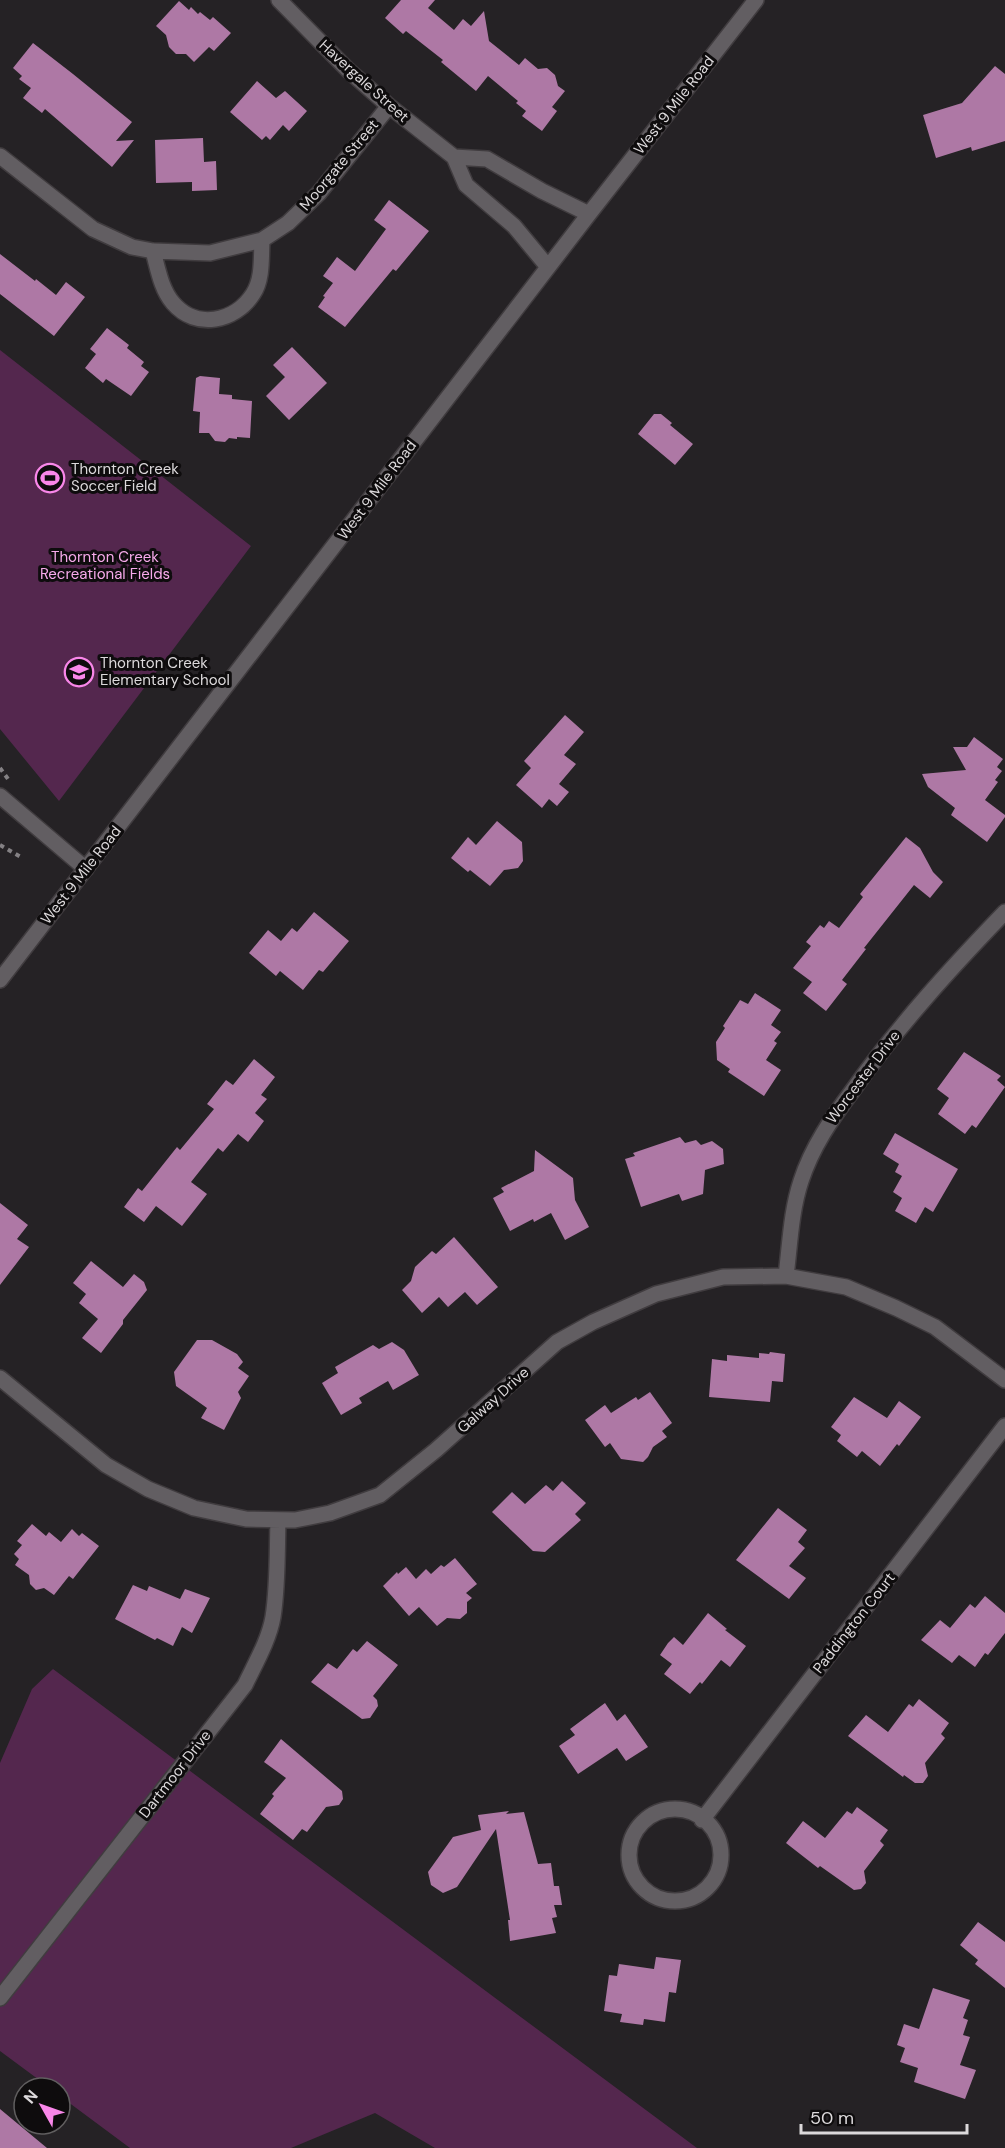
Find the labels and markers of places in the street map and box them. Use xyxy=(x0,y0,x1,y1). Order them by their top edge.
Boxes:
place label: Thornton Creek Soccer Field xyxy=(71,459,179,496)
sports icon: Thornton Creek Soccer Field xyxy=(34,462,66,494)
place label: Thornton Creek Elementary School xyxy=(100,653,230,690)
school or university icon: Thornton Creek Elementary School xyxy=(63,656,95,688)

